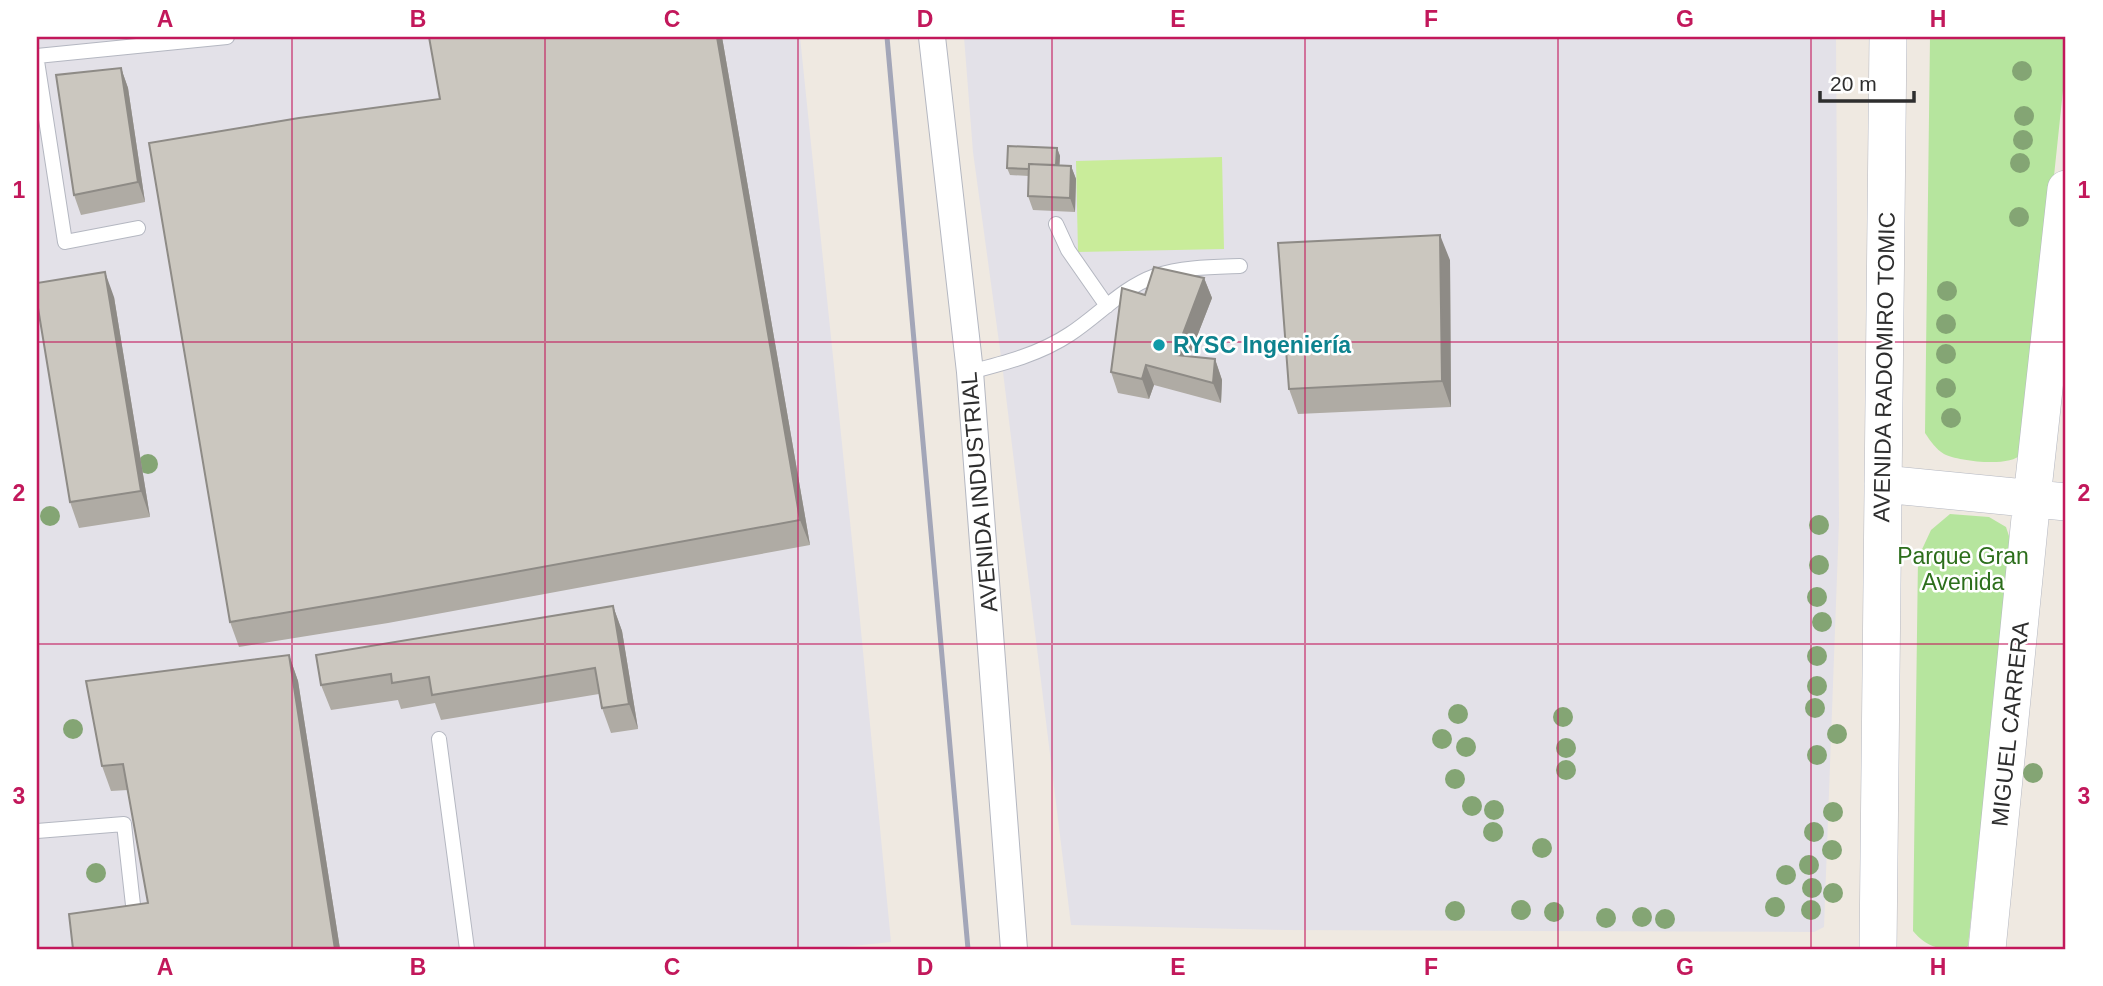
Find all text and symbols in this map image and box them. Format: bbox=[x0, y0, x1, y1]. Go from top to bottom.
text: A bbox=[157, 6, 173, 32]
text: B bbox=[410, 6, 426, 32]
text: C bbox=[664, 6, 680, 32]
text: D bbox=[917, 6, 933, 32]
text: E bbox=[1170, 6, 1186, 32]
text: F bbox=[1424, 6, 1438, 32]
text: G bbox=[1676, 6, 1694, 32]
text: H bbox=[1930, 6, 1946, 32]
scale bar bbox=[1820, 60, 1914, 104]
text: 20 m bbox=[1830, 72, 1877, 95]
text: 1 bbox=[13, 177, 26, 203]
text: 1 bbox=[2078, 177, 2091, 203]
street label: AVENIDA RADOMIRO TOMIC bbox=[1868, 212, 1900, 522]
place label: RYSC Ingeniería bbox=[1173, 332, 1351, 358]
marker: RYSC Ingeniería bbox=[1151, 337, 1167, 353]
street label: AVENIDA INDUSTRIAL bbox=[956, 371, 1002, 613]
text: 2 bbox=[13, 480, 25, 506]
text: 2 bbox=[2078, 480, 2090, 506]
park label: Parque Gran Avenida bbox=[1897, 543, 2029, 595]
street label: MIGUEL CARRERA bbox=[1986, 619, 2034, 828]
text: 3 bbox=[13, 783, 25, 809]
text: 3 bbox=[2078, 783, 2090, 809]
text: A bbox=[157, 954, 173, 980]
text: B bbox=[410, 954, 426, 980]
text: C bbox=[664, 954, 680, 980]
text: D bbox=[917, 954, 933, 980]
text: E bbox=[1170, 954, 1186, 980]
text: F bbox=[1424, 954, 1438, 980]
text: G bbox=[1676, 954, 1694, 980]
text: H bbox=[1930, 954, 1946, 980]

